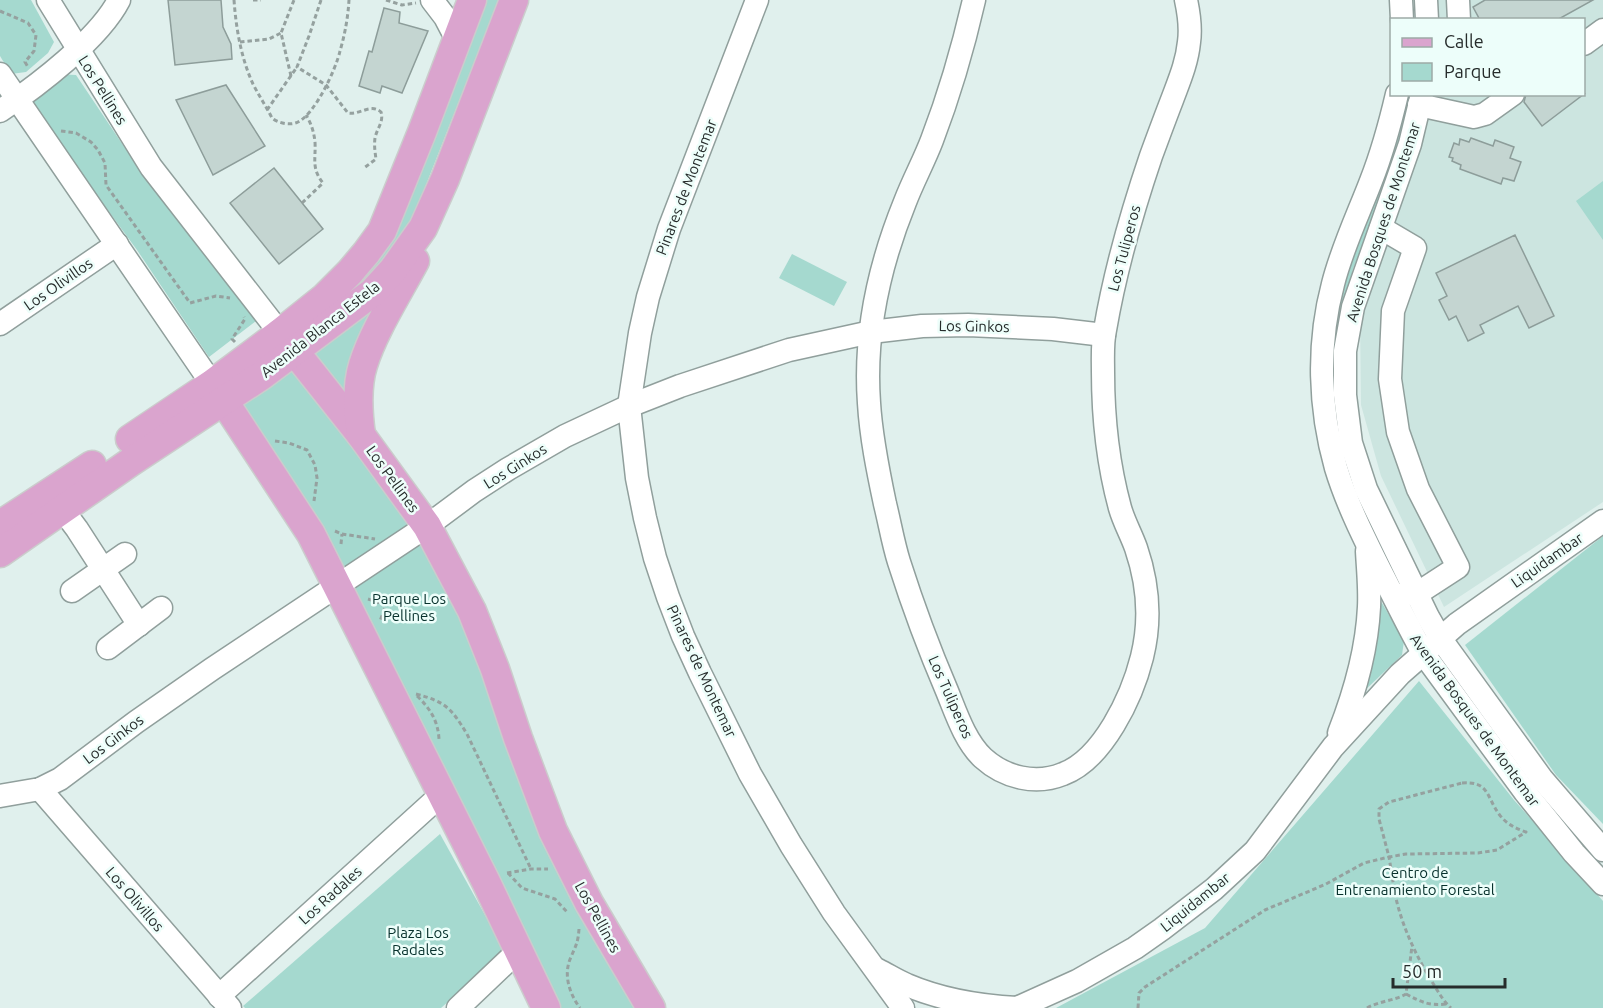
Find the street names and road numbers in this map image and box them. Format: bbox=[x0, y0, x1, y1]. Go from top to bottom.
street label: Los Pellines bbox=[75, 52, 131, 128]
street label: Pinares de Montemar bbox=[652, 116, 720, 257]
street label: Avenida Bosques de Montemar bbox=[1343, 120, 1423, 324]
street label: Los Tuliperos bbox=[1104, 203, 1144, 293]
street label: Los Olivillos bbox=[20, 254, 96, 314]
street label: Avenida Blanca Estela bbox=[257, 277, 383, 381]
street label: Los Ginkos bbox=[938, 317, 1010, 335]
street label: Los Ginkos bbox=[480, 440, 550, 492]
street label: Los Pellines bbox=[363, 442, 423, 516]
street label: Liquidambar bbox=[1508, 529, 1586, 591]
street label: Pinares de Montemar bbox=[664, 602, 740, 740]
street label: Avenida Bosques de Montemar bbox=[1407, 630, 1543, 810]
street label: Los Tuliperos bbox=[925, 653, 977, 741]
street label: Los Ginkos bbox=[80, 711, 146, 767]
street label: Los Radales bbox=[295, 862, 365, 928]
street label: Los Olivillos bbox=[102, 863, 168, 935]
street label: Liquidambar bbox=[1157, 869, 1233, 935]
street label: Los Pellines bbox=[572, 879, 624, 955]

